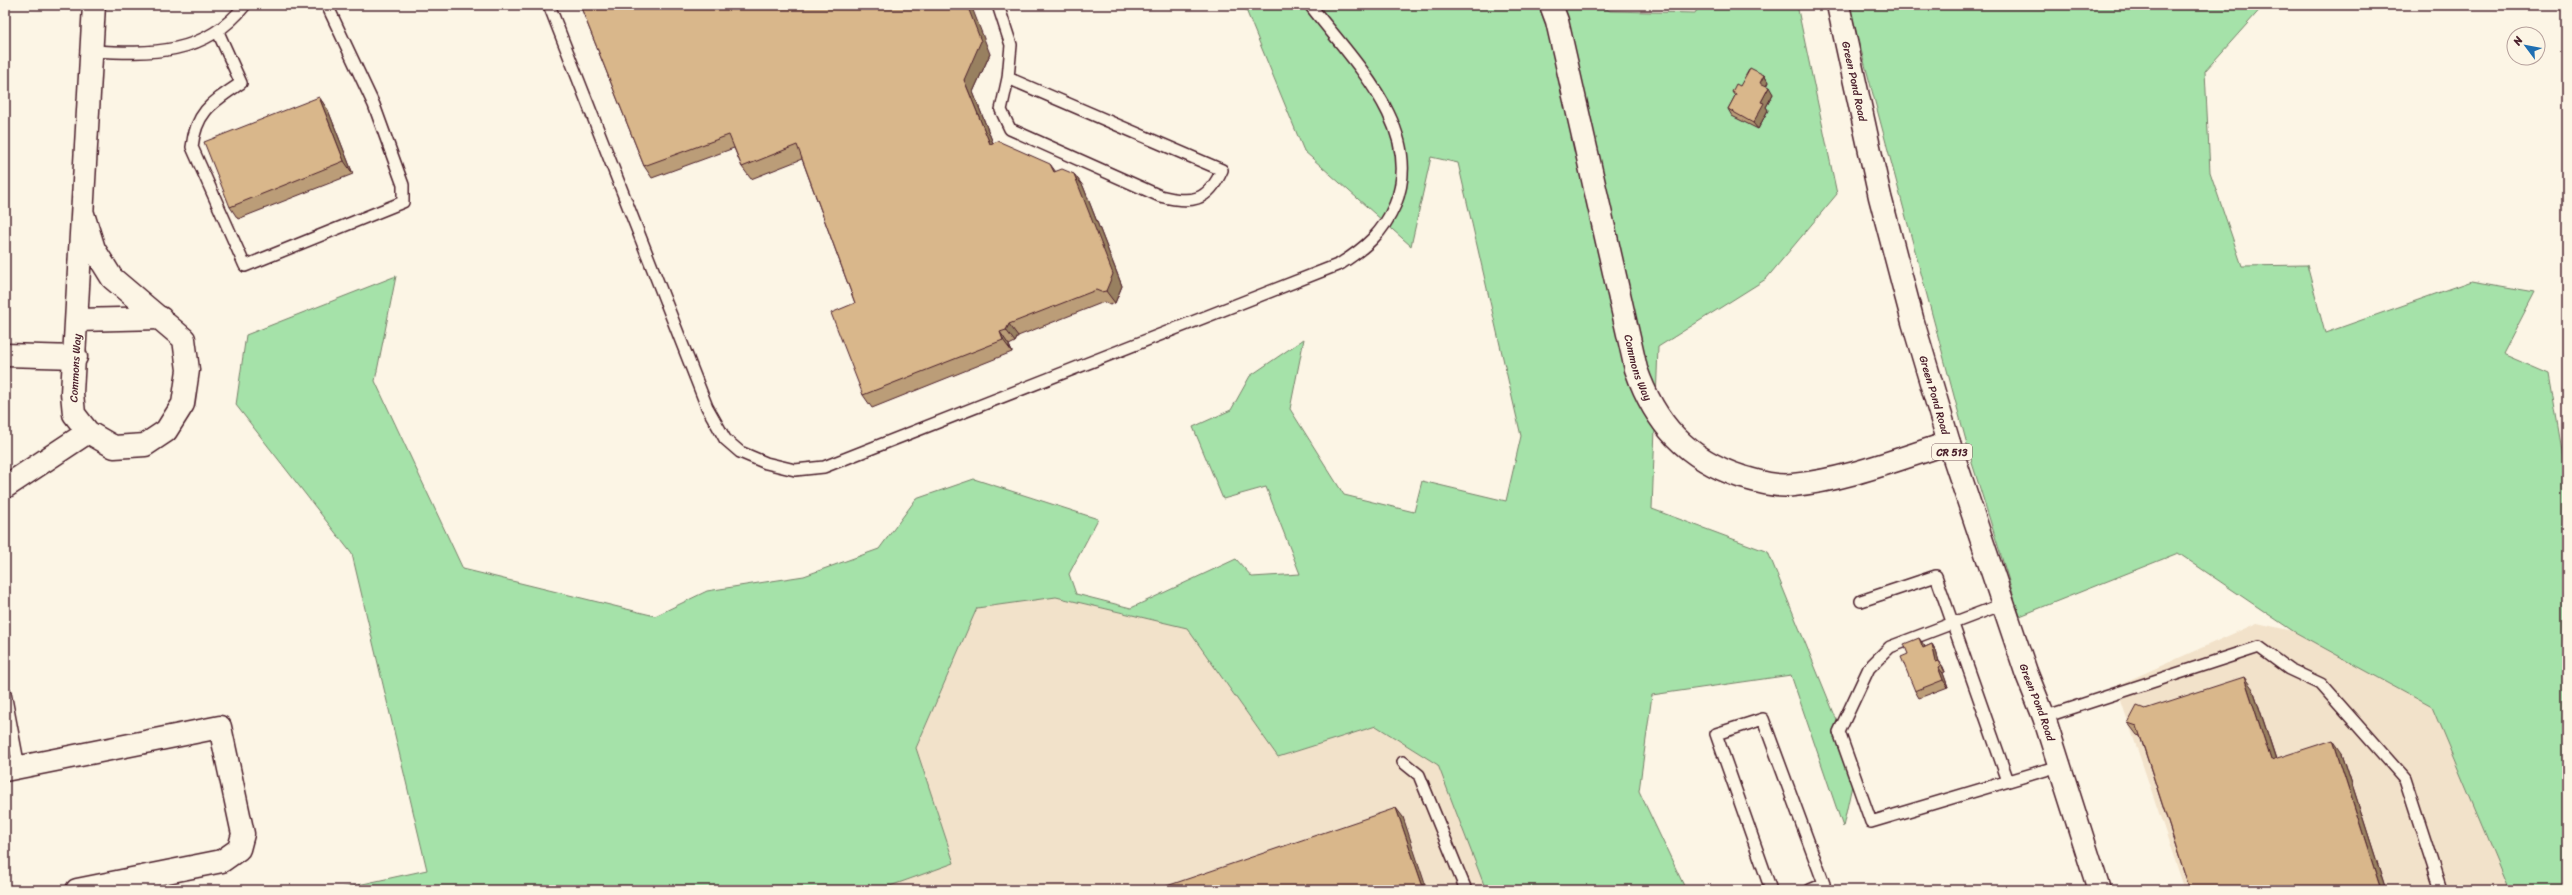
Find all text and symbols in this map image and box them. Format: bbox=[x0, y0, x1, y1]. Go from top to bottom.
north arrow bbox=[2506, 26, 2546, 66]
text: N bbox=[2507, 32, 2528, 50]
street label: Green Pond Road bbox=[1836, 39, 1872, 124]
street label: Commons Way bbox=[64, 333, 87, 403]
street label: Commons Way bbox=[1618, 333, 1657, 405]
street label: Green Pond Road bbox=[1914, 353, 1955, 438]
road number: CR 513 bbox=[1932, 444, 1972, 460]
street label: Green Pond Road bbox=[2014, 661, 2060, 745]

